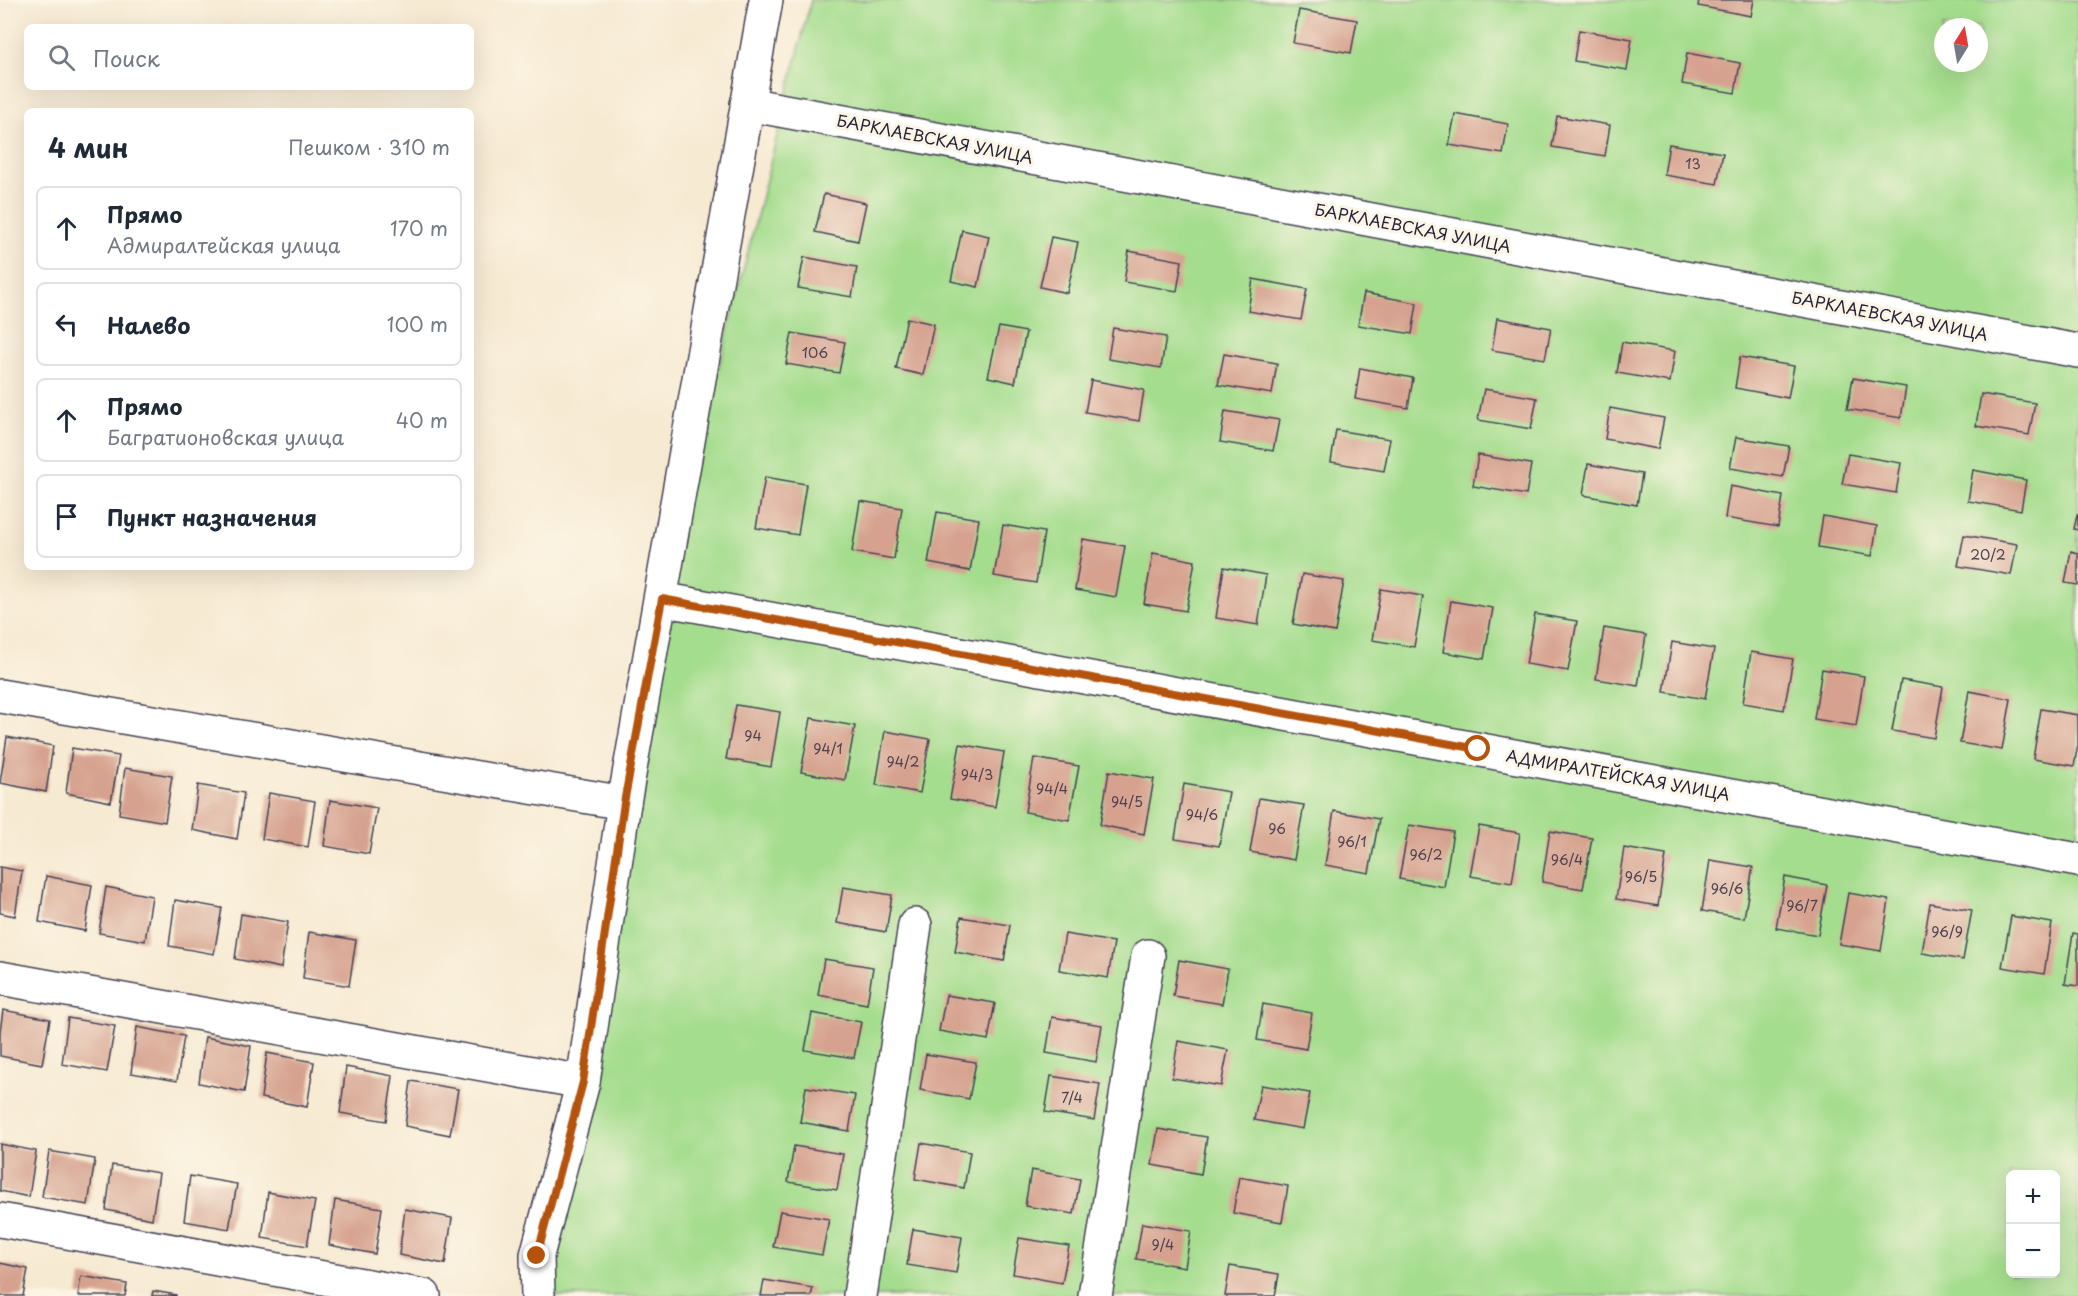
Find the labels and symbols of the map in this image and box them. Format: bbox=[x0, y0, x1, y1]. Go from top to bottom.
north arrow bbox=[1934, 18, 1988, 72]
street label: БАРКЛАЕВСКАЯ УЛИЦА bbox=[835, 107, 1035, 169]
house number: 13 bbox=[1685, 153, 1701, 174]
street label: БАРКЛАЕВСКАЯ УЛИЦА bbox=[1313, 196, 1513, 258]
street label: БАРКЛАЕВСКАЯ УЛИЦА bbox=[1790, 284, 1990, 346]
house number: 106 bbox=[802, 342, 828, 363]
house number: 20/2 bbox=[1970, 544, 2006, 565]
house number: 94 bbox=[744, 725, 762, 746]
route start bbox=[1464, 735, 1490, 761]
house number: 94/1 bbox=[813, 738, 843, 759]
street label: АДМИРАЛТЕЙСКАЯ УЛИЦА bbox=[1504, 742, 1732, 806]
house number: 94/2 bbox=[887, 751, 920, 772]
house number: 94/3 bbox=[961, 764, 993, 785]
house number: 94/4 bbox=[1036, 778, 1068, 799]
house number: 94/5 bbox=[1111, 791, 1143, 812]
house number: 94/6 bbox=[1186, 804, 1218, 825]
house number: 96 bbox=[1268, 818, 1286, 839]
house number: 96/1 bbox=[1337, 831, 1367, 852]
house number: 96/2 bbox=[1409, 844, 1443, 865]
house number: 96/4 bbox=[1551, 849, 1583, 870]
house number: 96/5 bbox=[1625, 866, 1657, 887]
house number: 96/6 bbox=[1711, 878, 1743, 899]
house number: 96/7 bbox=[1786, 895, 1818, 916]
house number: 96/9 bbox=[1931, 921, 1963, 942]
house number: 7/4 bbox=[1061, 1087, 1083, 1108]
house number: 9/4 bbox=[1152, 1234, 1174, 1255]
route end bbox=[523, 1242, 549, 1268]

